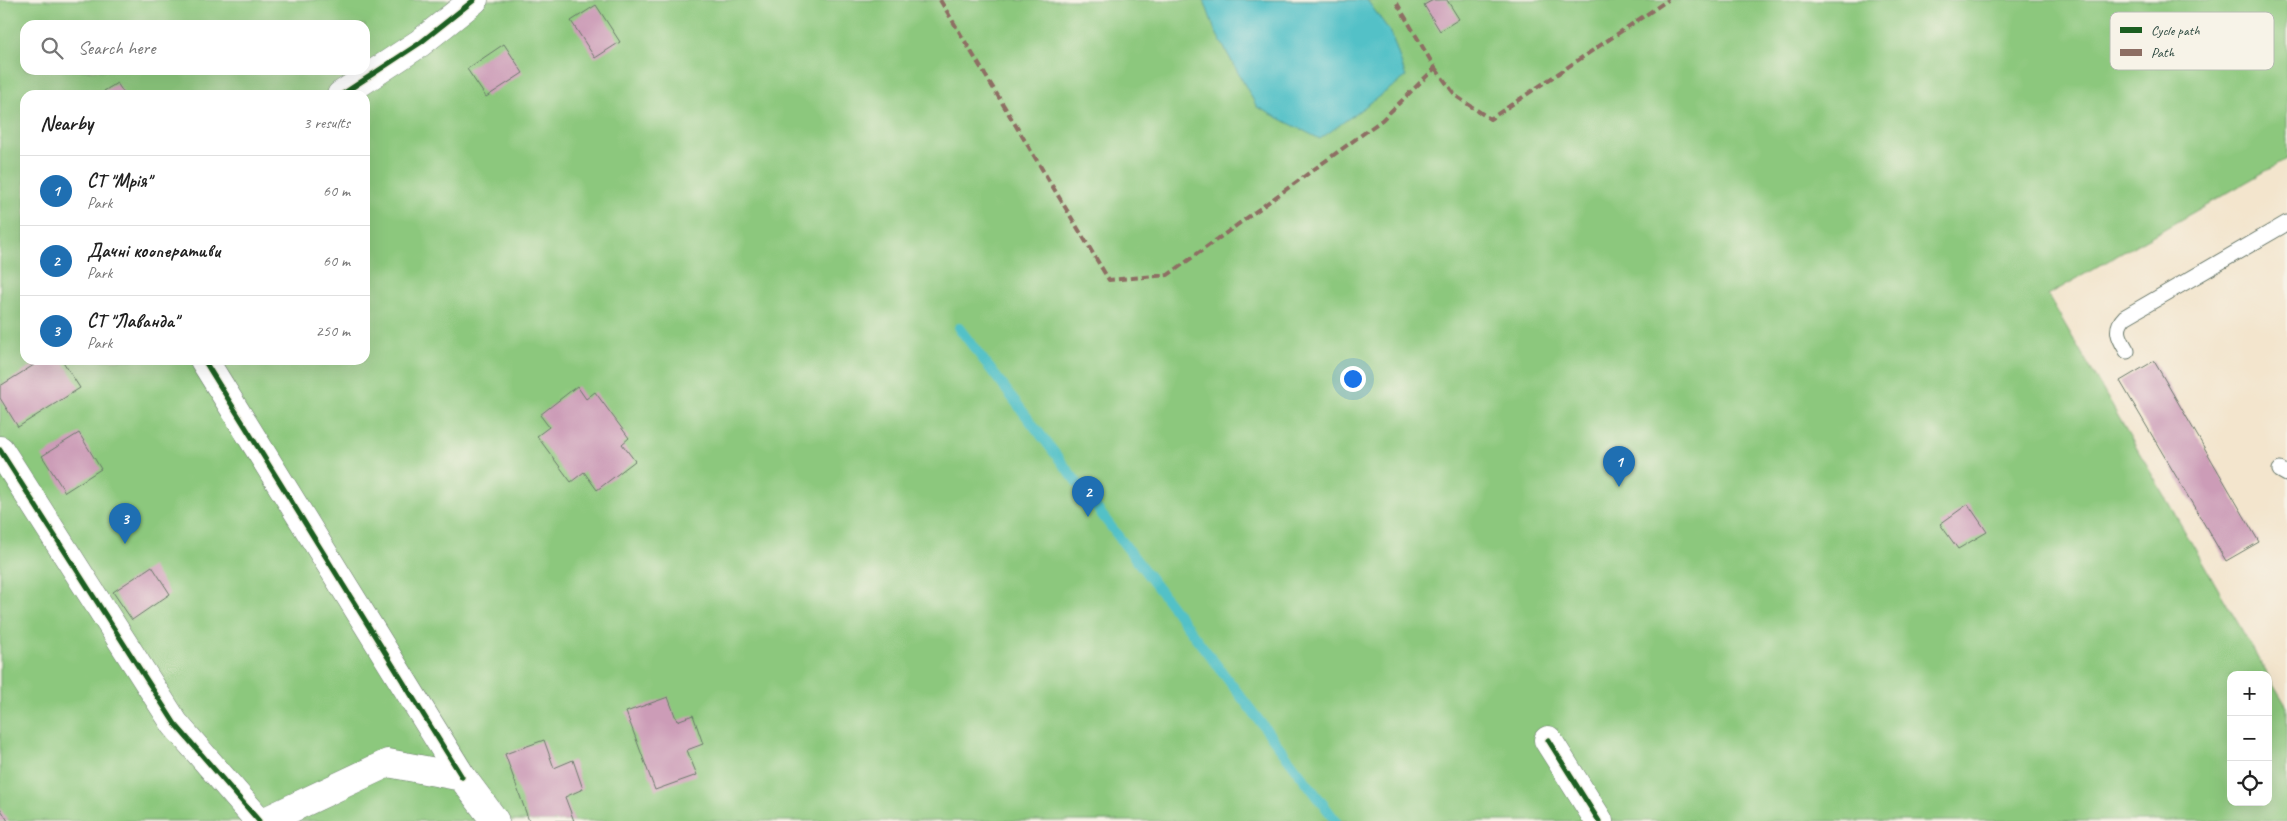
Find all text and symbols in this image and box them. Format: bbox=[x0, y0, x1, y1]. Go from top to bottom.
legend bbox=[2110, 12, 2274, 70]
search box bbox=[20, 20, 370, 75]
text: Cycle path bbox=[2151, 22, 2200, 39]
icon: search bbox=[38, 34, 66, 62]
text: Search here bbox=[78, 36, 155, 60]
text: Path bbox=[2151, 44, 2175, 61]
text: Nearby bbox=[40, 110, 93, 136]
text: 3 results bbox=[303, 113, 350, 133]
text: СТ "Мрія" bbox=[87, 169, 151, 193]
text: 1 bbox=[52, 181, 60, 201]
text: 60 m bbox=[323, 181, 350, 201]
text: Park bbox=[87, 193, 112, 213]
text: Дачні кооперативи bbox=[87, 239, 220, 263]
text: 2 bbox=[52, 251, 60, 271]
text: 60 m bbox=[323, 251, 350, 271]
text: Park bbox=[87, 263, 112, 283]
text: СТ "Лаванда" bbox=[87, 309, 178, 333]
text: 3 bbox=[52, 321, 60, 341]
text: 250 m bbox=[316, 321, 350, 341]
text: Park bbox=[87, 333, 112, 353]
your location bbox=[1340, 366, 1366, 392]
pin: 1 bbox=[1603, 446, 1635, 487]
pin: 2 bbox=[1072, 476, 1104, 517]
pin: 3 bbox=[109, 503, 141, 544]
map controls bbox=[2227, 671, 2272, 806]
button: + bbox=[2227, 671, 2272, 716]
button: − bbox=[2227, 716, 2272, 761]
button: locate bbox=[2227, 761, 2272, 806]

